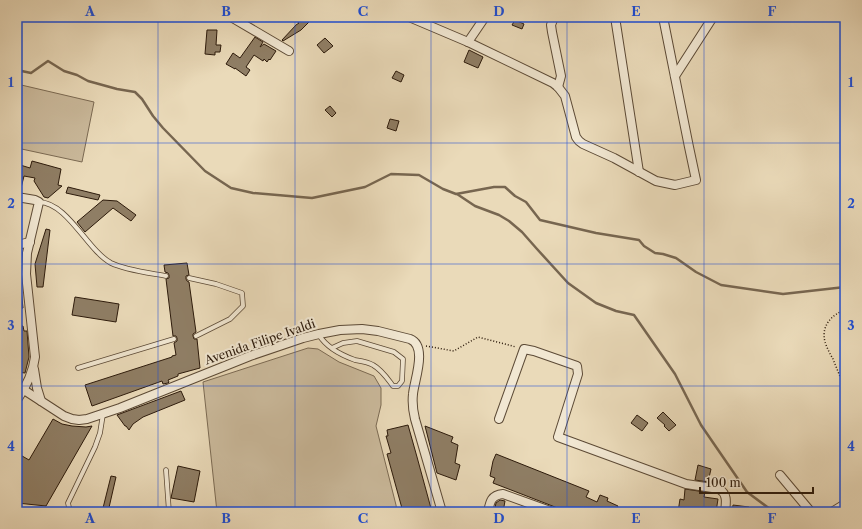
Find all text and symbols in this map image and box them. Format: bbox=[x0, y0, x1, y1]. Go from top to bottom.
text: A bbox=[84, 3, 96, 19]
text: B bbox=[221, 3, 231, 19]
text: C bbox=[358, 3, 368, 19]
text: D bbox=[493, 3, 505, 19]
text: E bbox=[631, 3, 641, 19]
text: F bbox=[768, 3, 777, 19]
text: 1 bbox=[8, 74, 14, 90]
text: 1 bbox=[848, 74, 854, 90]
text: 2 bbox=[7, 195, 15, 211]
text: 2 bbox=[847, 195, 855, 211]
street label: Avenida Filipe Ivaldi bbox=[202, 315, 317, 368]
text: 3 bbox=[7, 317, 15, 333]
text: 3 bbox=[847, 317, 855, 333]
text: 4 bbox=[7, 438, 15, 454]
text: 4 bbox=[847, 438, 855, 454]
scale bar bbox=[700, 469, 813, 495]
text: 100 m bbox=[706, 475, 741, 490]
text: A bbox=[84, 510, 96, 526]
text: B bbox=[221, 510, 231, 526]
text: C bbox=[358, 510, 368, 526]
text: D bbox=[493, 510, 505, 526]
text: E bbox=[631, 510, 641, 526]
text: F bbox=[768, 510, 777, 526]

